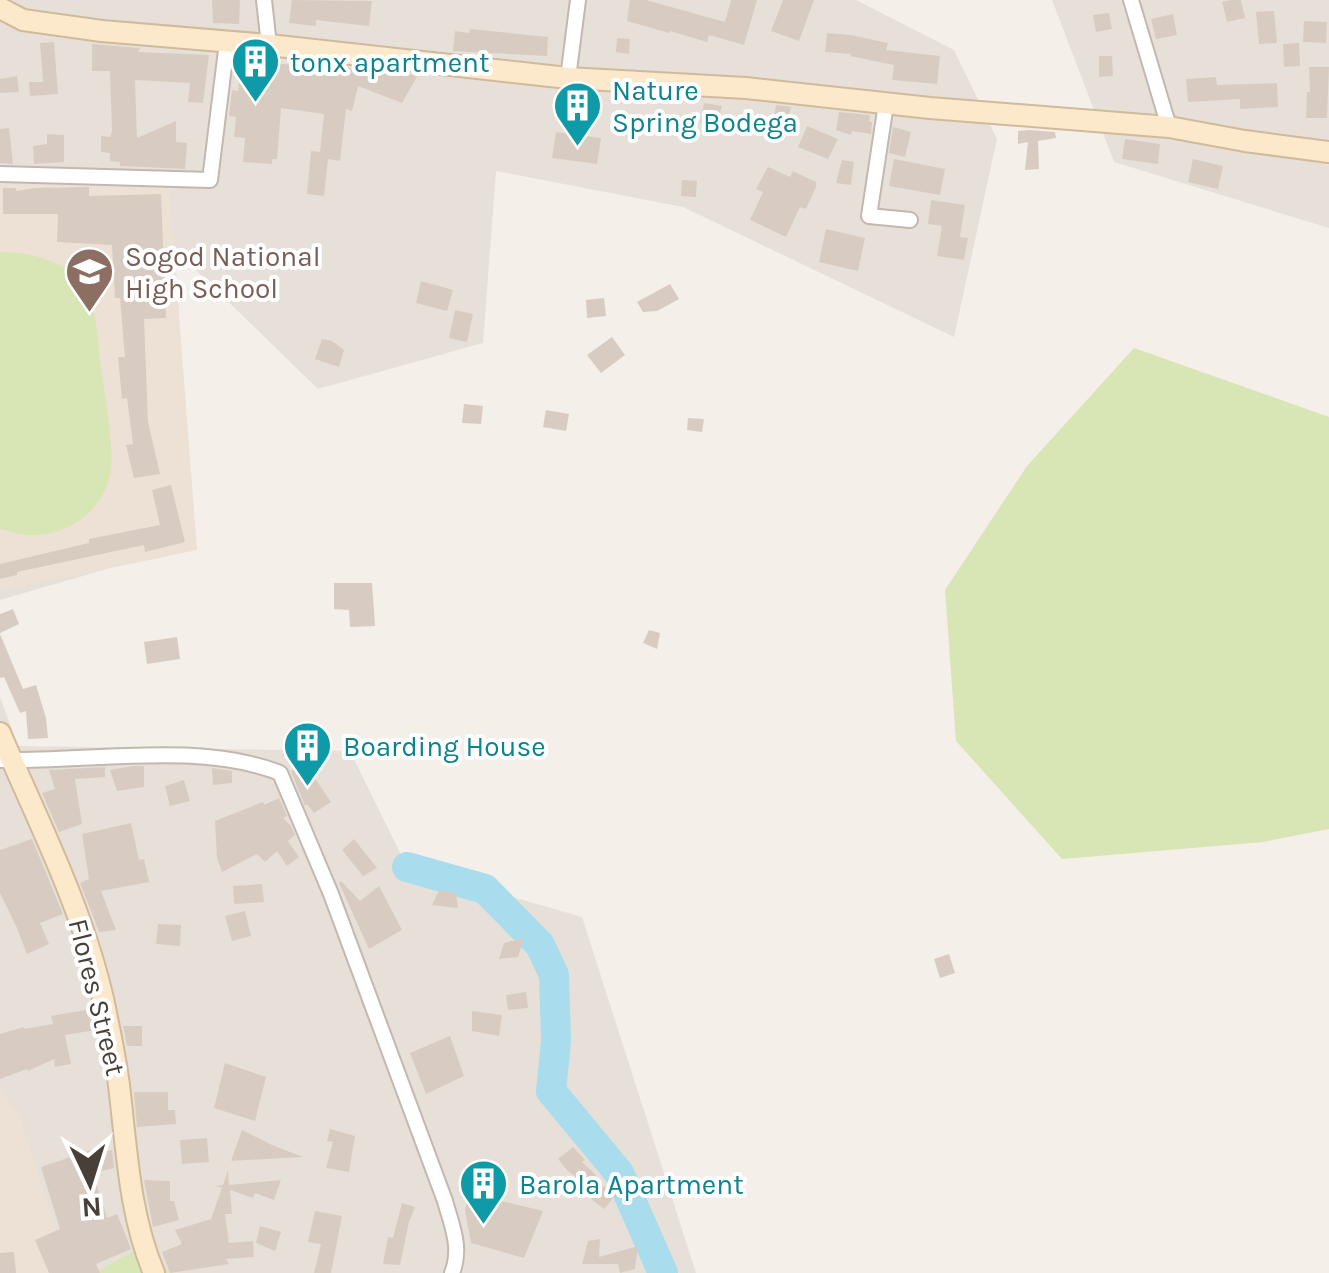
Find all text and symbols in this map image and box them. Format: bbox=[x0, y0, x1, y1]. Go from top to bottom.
building icon: tonx apartment bbox=[229, 36, 281, 104]
place label: tonx apartment bbox=[290, 46, 490, 79]
place label: Nature Spring Bodega bbox=[612, 74, 798, 139]
building icon: Nature Spring Bodega bbox=[551, 80, 603, 148]
place label: Sogod National High School bbox=[125, 240, 320, 305]
school or university icon: Sogod National High School bbox=[64, 246, 116, 314]
building icon: Boarding House bbox=[282, 720, 334, 788]
place label: Boarding House bbox=[343, 730, 546, 763]
street label: Flores Street bbox=[62, 915, 132, 1079]
north arrow bbox=[40, 1133, 140, 1233]
building icon: Barola Apartment bbox=[458, 1158, 510, 1226]
place label: Barola Apartment bbox=[519, 1168, 744, 1201]
text: N bbox=[81, 1190, 103, 1225]

